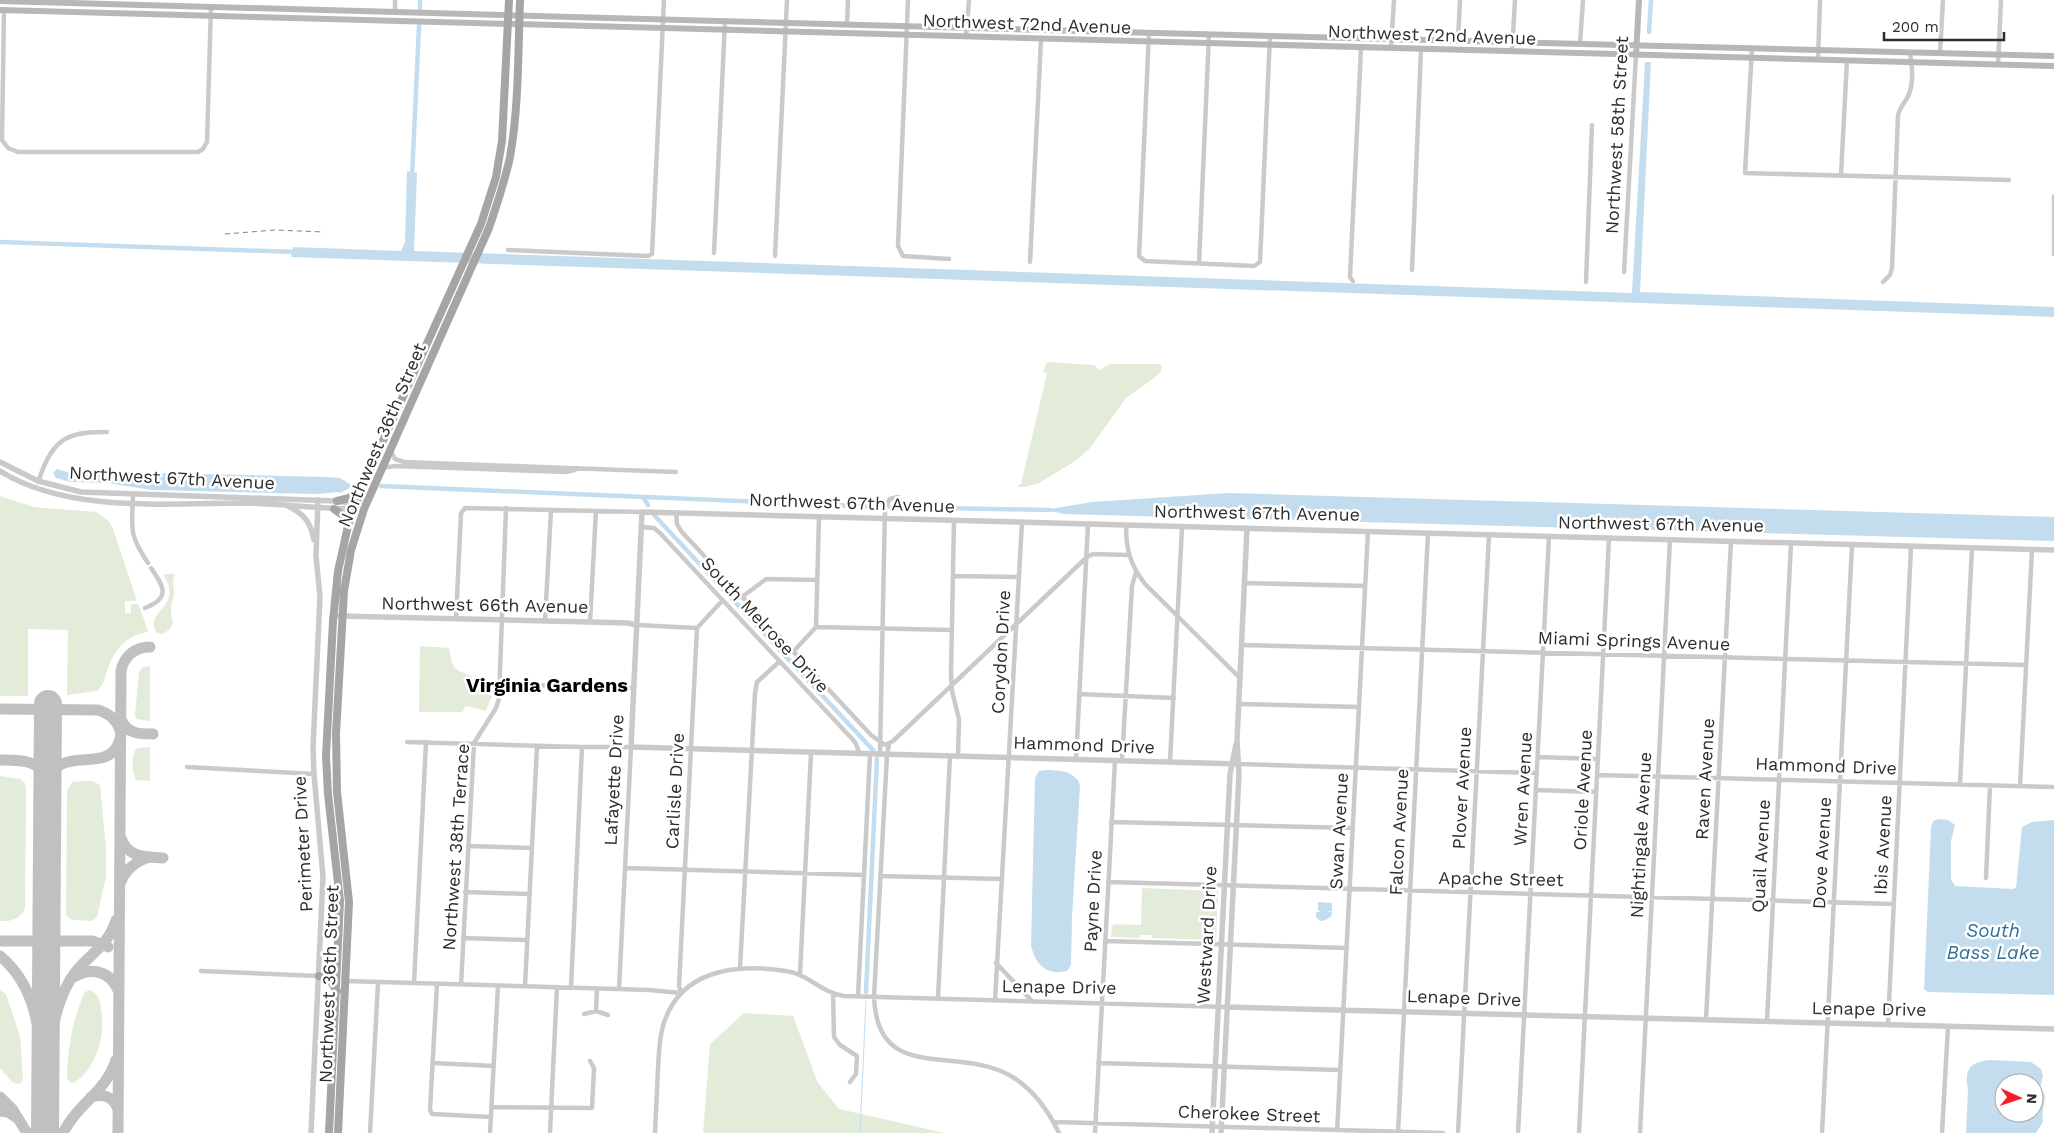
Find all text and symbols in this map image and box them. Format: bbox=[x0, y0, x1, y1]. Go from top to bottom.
street label: Northwest 72nd Avenue bbox=[922, 9, 1132, 38]
scale bar bbox=[1884, 10, 2004, 42]
text: 200 m bbox=[1892, 18, 1939, 36]
street label: Northwest 72nd Avenue bbox=[1327, 20, 1537, 49]
street label: Northwest 58th Street bbox=[1601, 35, 1632, 234]
street label: Northwest 36th Street bbox=[333, 339, 430, 530]
street label: Northwest 67th Avenue bbox=[69, 462, 276, 493]
street label: Northwest 67th Avenue bbox=[749, 488, 955, 517]
street label: Northwest 67th Avenue bbox=[1154, 500, 1360, 525]
street label: Northwest 67th Avenue bbox=[1558, 511, 1764, 536]
street label: South Melrose Drive bbox=[697, 552, 834, 697]
street label: Corydon Drive bbox=[987, 590, 1014, 714]
street label: Northwest 66th Avenue bbox=[381, 592, 589, 617]
street label: Miami Springs Avenue bbox=[1537, 627, 1731, 654]
district label: Virginia Gardens bbox=[466, 673, 628, 697]
street label: Lafayette Drive bbox=[600, 714, 627, 846]
street label: Raven Avenue bbox=[1691, 718, 1718, 840]
street label: Plover Avenue bbox=[1448, 726, 1475, 850]
street label: Oriole Avenue bbox=[1569, 729, 1596, 851]
street label: Wren Avenue bbox=[1509, 731, 1536, 847]
street label: Carlisle Drive bbox=[661, 732, 688, 850]
street label: Hammond Drive bbox=[1013, 732, 1155, 757]
street label: Northwest 38th Terrace bbox=[438, 743, 473, 951]
street label: Nightingale Avenue bbox=[1626, 751, 1655, 919]
street label: Hammond Drive bbox=[1755, 753, 1897, 778]
street label: Falcon Avenue bbox=[1385, 768, 1412, 896]
street label: Swan Avenue bbox=[1325, 772, 1352, 890]
street label: Perimeter Drive bbox=[288, 775, 317, 913]
street label: Ibis Avenue bbox=[1869, 795, 1896, 895]
street label: Dove Avenue bbox=[1808, 796, 1835, 910]
street label: Quail Avenue bbox=[1747, 799, 1774, 913]
street label: Payne Drive bbox=[1079, 849, 1106, 953]
street label: Westward Drive bbox=[1192, 865, 1221, 1005]
street label: Apache Street bbox=[1438, 867, 1564, 890]
street label: Northwest 36th Street bbox=[315, 884, 342, 1083]
water label: South Bass Lake bbox=[1946, 919, 2040, 964]
street label: Lenape Drive bbox=[1001, 975, 1117, 998]
street label: Lenape Drive bbox=[1406, 985, 1522, 1010]
street label: Lenape Drive bbox=[1811, 997, 1927, 1020]
north arrow bbox=[1994, 1073, 2044, 1123]
text: N bbox=[2024, 1093, 2040, 1104]
street label: Cherokee Street bbox=[1177, 1101, 1321, 1127]

